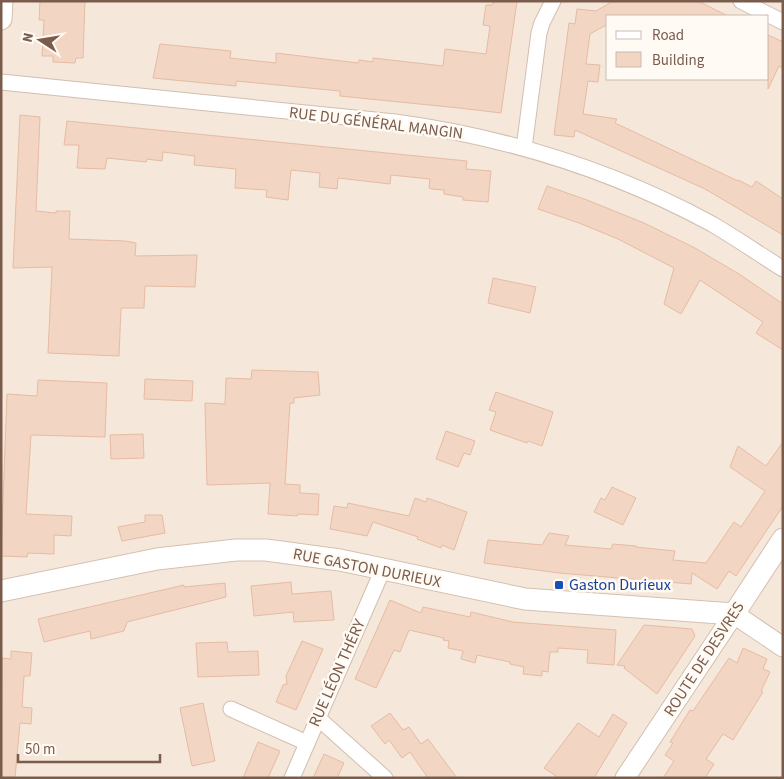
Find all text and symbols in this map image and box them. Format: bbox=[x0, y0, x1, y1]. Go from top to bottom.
north arrow bbox=[15, 15, 65, 65]
legend bbox=[606, 15, 769, 80]
text: Road bbox=[652, 25, 684, 46]
text: N bbox=[18, 31, 39, 44]
text: Building bbox=[652, 50, 705, 71]
street label: RUE DU GÉNÉRAL MANGIN bbox=[288, 101, 464, 145]
street label: RUE GASTON DURIEUX bbox=[291, 543, 443, 593]
place label: Gaston Durieux bbox=[569, 574, 671, 596]
marker: Gaston Durieux bbox=[553, 579, 565, 591]
street label: ROUTE DE DESVRES bbox=[659, 597, 749, 721]
street label: RUE LÉON THÉRY bbox=[303, 615, 371, 730]
scale bar bbox=[18, 732, 160, 764]
text: 50 m bbox=[25, 739, 55, 760]

